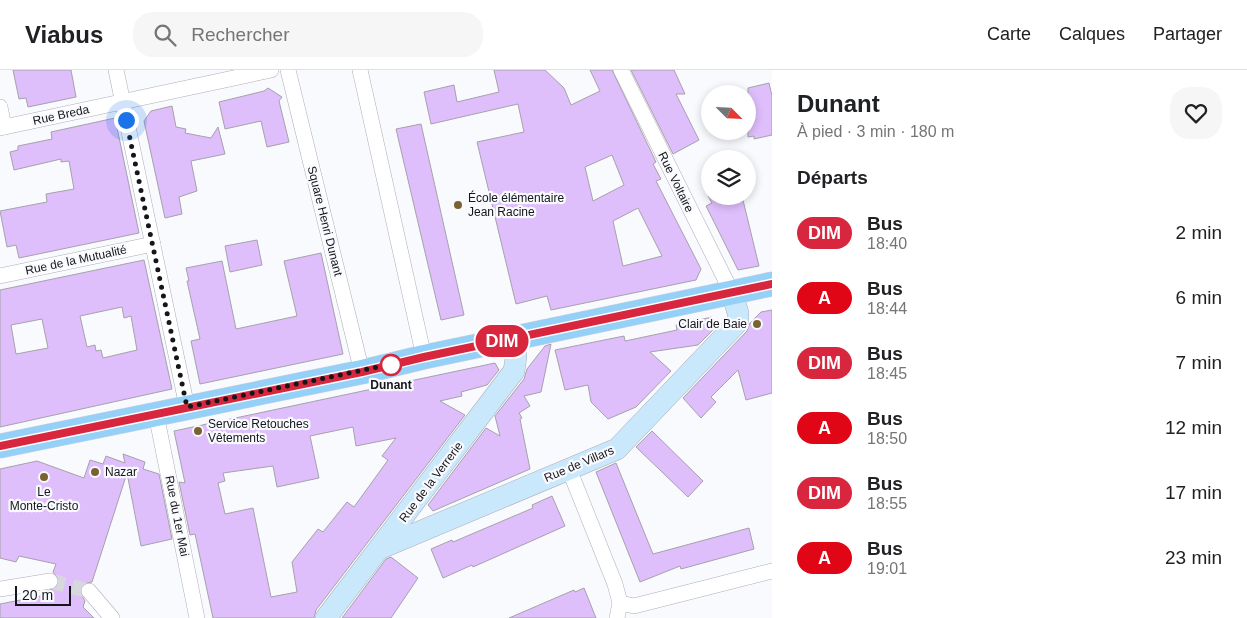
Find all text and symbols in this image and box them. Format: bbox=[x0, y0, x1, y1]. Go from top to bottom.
search box bbox=[133, 12, 483, 57]
text: Viabus bbox=[25, 21, 103, 48]
icon: search bbox=[151, 21, 179, 49]
text: Rechercher bbox=[191, 24, 289, 45]
text: Carte bbox=[987, 24, 1031, 44]
text: Calques bbox=[1059, 24, 1125, 44]
text: Partager bbox=[1153, 24, 1222, 44]
north arrow bbox=[701, 85, 756, 140]
map controls bbox=[701, 85, 756, 205]
button: heart bbox=[1170, 87, 1222, 139]
text: Dunant bbox=[797, 90, 880, 117]
street label: Rue Breda bbox=[31, 102, 91, 128]
your location bbox=[114, 108, 139, 133]
text: À pied · 3 min · 180 m bbox=[797, 123, 954, 140]
street label: Rue Voltaire bbox=[655, 150, 697, 215]
button: layers bbox=[701, 150, 756, 205]
street label: Square Henri Dunant bbox=[305, 165, 346, 278]
text: Départs bbox=[797, 167, 868, 188]
place label: École élémentaire Jean Racine bbox=[468, 190, 564, 219]
marker: École élémentaire Jean Racine bbox=[452, 199, 464, 211]
text: Bus bbox=[867, 213, 903, 234]
text: 2 min bbox=[1176, 222, 1222, 243]
text: DIM bbox=[808, 223, 841, 243]
text: 18:40 bbox=[867, 235, 907, 252]
street label: Rue de la Mutualité bbox=[24, 242, 128, 278]
text: Bus bbox=[867, 278, 903, 299]
text: 6 min bbox=[1176, 287, 1222, 308]
text: A bbox=[818, 288, 831, 308]
text: 18:44 bbox=[867, 300, 907, 317]
place label: Clair de Baie bbox=[678, 317, 747, 331]
marker: Clair de Baie bbox=[751, 318, 763, 330]
line badge: DIM bbox=[473, 325, 531, 357]
text: DIM bbox=[486, 331, 519, 351]
text: Bus bbox=[867, 343, 903, 364]
text: 7 min bbox=[1176, 352, 1222, 373]
text: DIM bbox=[808, 353, 841, 373]
marker: Dunant bbox=[380, 354, 402, 376]
text: 18:45 bbox=[867, 365, 907, 382]
place label: Dunant bbox=[370, 378, 412, 392]
text: Bus bbox=[867, 408, 903, 429]
place label: Service Retouches Vêtements bbox=[208, 417, 309, 445]
text: 12 min bbox=[1165, 417, 1222, 438]
text: A bbox=[818, 418, 831, 438]
marker: Service Retouches Vêtements bbox=[192, 425, 204, 437]
text: 18:50 bbox=[867, 430, 907, 447]
street label: Rue de la Verrerie bbox=[396, 439, 466, 525]
street label: Rue de Villars bbox=[542, 443, 616, 485]
place label: Nazar bbox=[105, 465, 137, 479]
marker: Nazar bbox=[89, 466, 101, 478]
marker: Le Monte-Cristo bbox=[38, 471, 50, 483]
text: Bus bbox=[867, 473, 903, 494]
street label: Rue du 1er Mai bbox=[162, 474, 192, 558]
text: 17 min bbox=[1165, 482, 1222, 503]
text: DIM bbox=[808, 483, 841, 503]
place label: Le Monte-Cristo bbox=[10, 485, 79, 513]
text: 18:55 bbox=[867, 495, 907, 512]
text: Bus bbox=[867, 538, 903, 559]
text: 23 min bbox=[1165, 547, 1222, 568]
text: A bbox=[818, 548, 831, 568]
text: 19:01 bbox=[867, 560, 907, 577]
scale bar bbox=[15, 583, 71, 606]
text: 20 m bbox=[22, 587, 53, 603]

